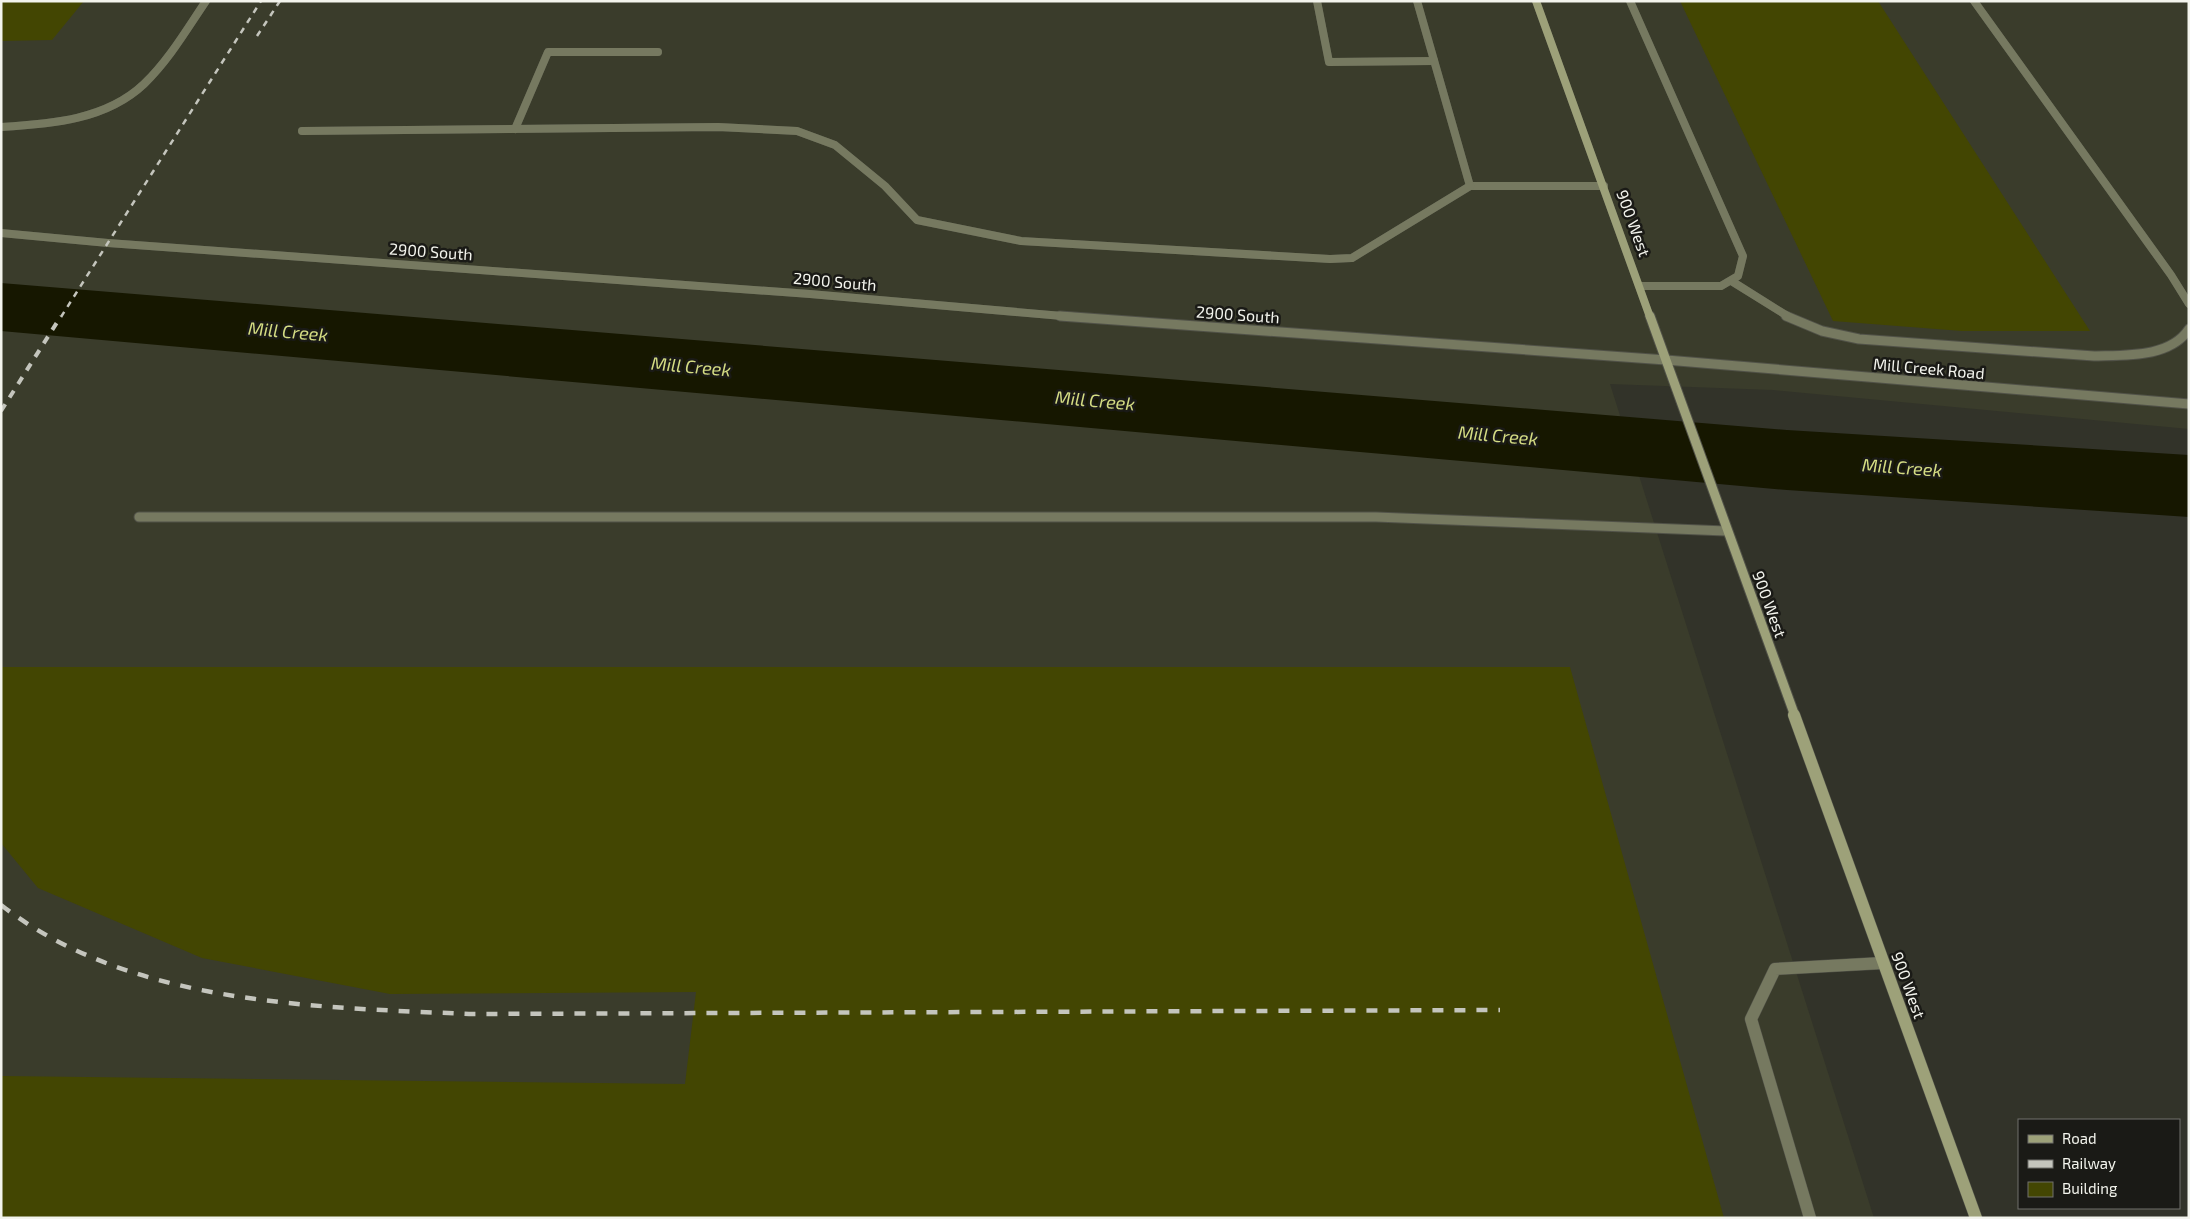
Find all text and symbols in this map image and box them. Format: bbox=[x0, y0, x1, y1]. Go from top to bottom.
street label: 900 West bbox=[1613, 187, 1655, 259]
street label: 2900 South bbox=[389, 239, 473, 263]
street label: 2900 South bbox=[793, 268, 877, 294]
street label: 2900 South bbox=[1196, 302, 1280, 326]
water label: Mill Creek bbox=[247, 317, 329, 345]
water label: Mill Creek bbox=[650, 352, 732, 380]
street label: Mill Creek Road bbox=[1873, 354, 1985, 382]
water label: Mill Creek bbox=[1054, 386, 1136, 414]
water label: Mill Creek bbox=[1457, 421, 1539, 449]
water label: Mill Creek bbox=[1861, 453, 1943, 481]
street label: 900 West bbox=[1749, 568, 1791, 640]
street label: 900 West bbox=[1888, 949, 1930, 1021]
legend bbox=[2018, 1119, 2180, 1209]
text: Road bbox=[2062, 1129, 2097, 1147]
text: Railway bbox=[2062, 1154, 2116, 1172]
text: Building bbox=[2062, 1179, 2118, 1197]

